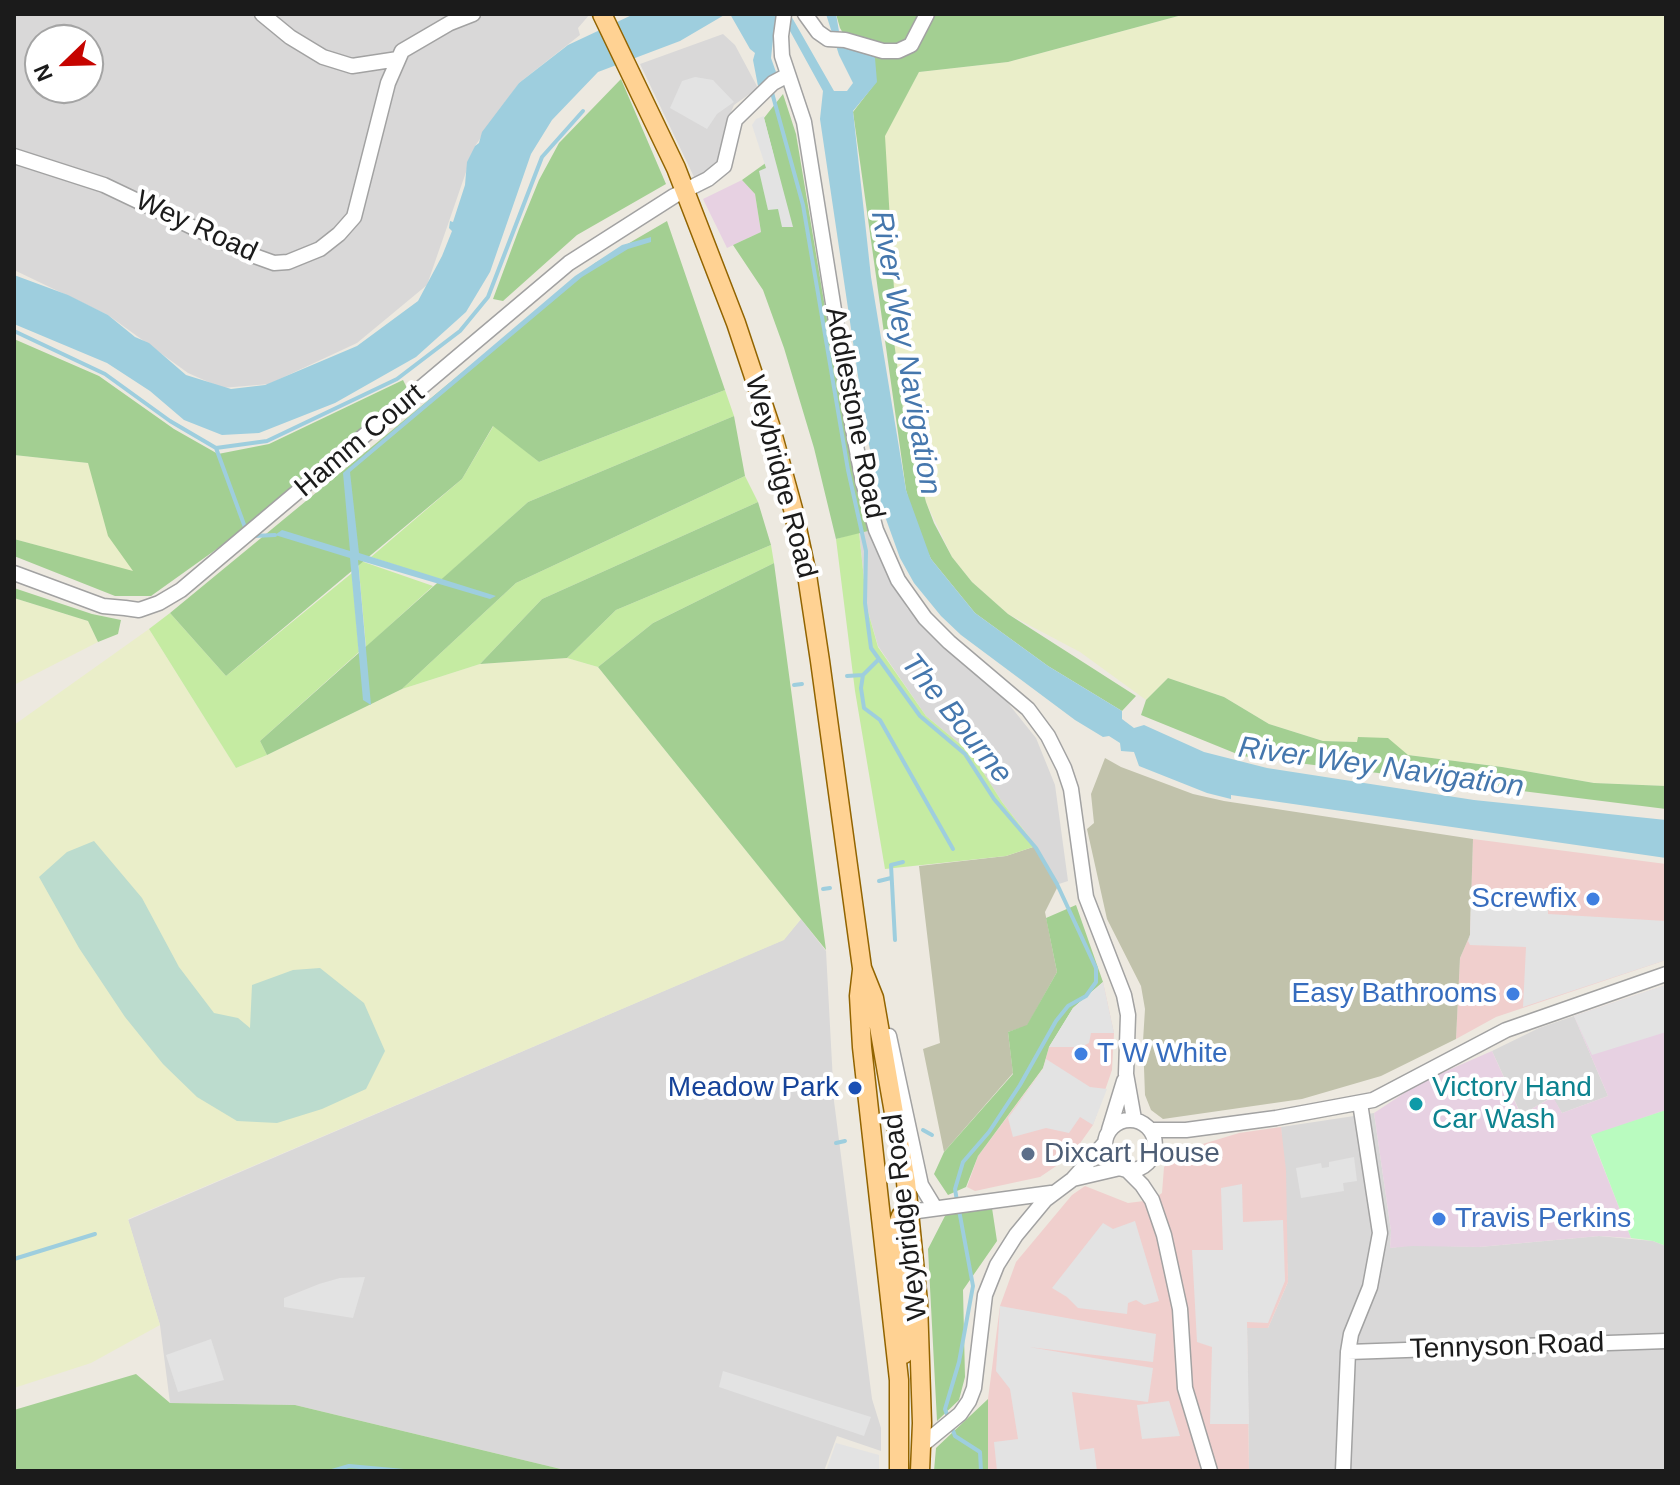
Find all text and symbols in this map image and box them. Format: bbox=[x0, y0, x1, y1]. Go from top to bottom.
north arrow bbox=[24, 24, 104, 104]
text: N bbox=[29, 61, 58, 85]
street label: Wey Road bbox=[130, 184, 262, 270]
water label: River Wey Navigation bbox=[862, 208, 948, 498]
street label: Addlestone Road bbox=[817, 304, 891, 522]
street label: Weybridge Road bbox=[737, 372, 823, 582]
street label: Hamm Court bbox=[288, 377, 432, 505]
water label: The Bourne bbox=[893, 647, 1019, 791]
water label: River Wey Navigation bbox=[1236, 730, 1526, 806]
place label: Screwfix bbox=[1471, 882, 1577, 916]
marker: Screwfix bbox=[1584, 890, 1602, 908]
place label: Easy Bathrooms bbox=[1292, 977, 1497, 1011]
marker: Easy Bathrooms bbox=[1504, 985, 1522, 1003]
place label: T W White bbox=[1097, 1037, 1228, 1071]
marker: T W White bbox=[1072, 1045, 1090, 1063]
place label: Meadow Park bbox=[668, 1071, 839, 1105]
place label: Victory Hand Car Wash bbox=[1432, 1071, 1592, 1137]
marker: Meadow Park bbox=[846, 1079, 864, 1097]
marker: Victory Hand Car Wash bbox=[1407, 1095, 1425, 1113]
street label: Weybridge Road bbox=[877, 1112, 935, 1322]
place label: Dixcart House bbox=[1044, 1137, 1220, 1171]
marker: Dixcart House bbox=[1019, 1145, 1037, 1163]
place label: Travis Perkins bbox=[1455, 1202, 1631, 1236]
marker: Travis Perkins bbox=[1430, 1210, 1448, 1228]
street label: Tennyson Road bbox=[1409, 1327, 1605, 1367]

